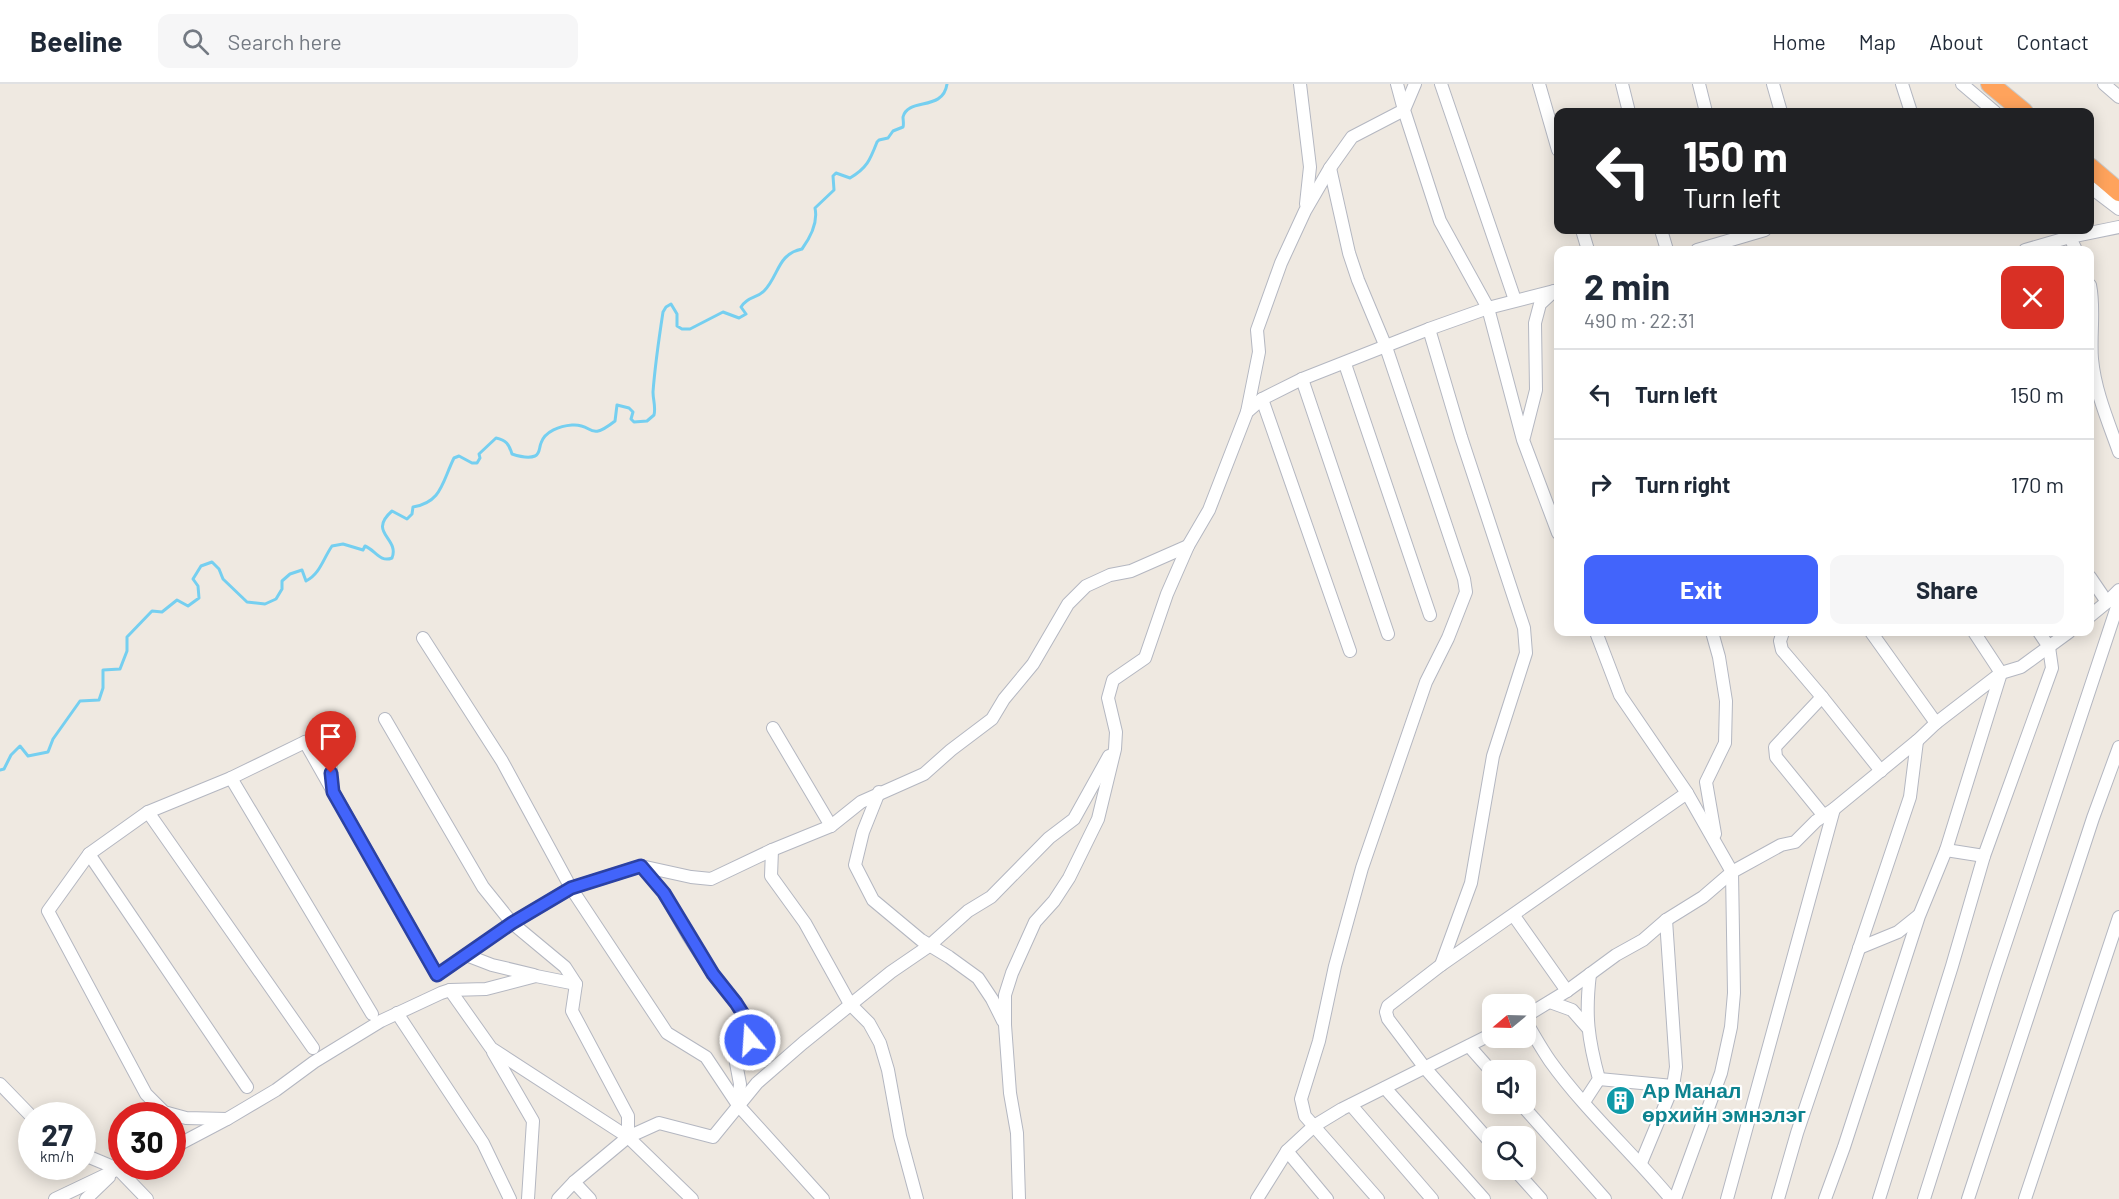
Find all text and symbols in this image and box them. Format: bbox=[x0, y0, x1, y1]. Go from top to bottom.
search box bbox=[158, 14, 578, 68]
text: Beeline bbox=[30, 24, 122, 58]
icon: search bbox=[179, 25, 212, 58]
text: Search here bbox=[227, 28, 342, 54]
text: Home bbox=[1772, 29, 1826, 54]
text: Map bbox=[1859, 29, 1896, 54]
text: About bbox=[1929, 29, 1984, 54]
text: Contact bbox=[2017, 29, 2089, 54]
text: 150 m bbox=[1683, 130, 1788, 180]
icon: left bbox=[1584, 132, 1662, 210]
text: Turn left bbox=[1683, 181, 1781, 213]
text: 2 min bbox=[1584, 264, 1670, 307]
button: close bbox=[2001, 266, 2064, 329]
text: 490 m · 22:31 bbox=[1584, 308, 1695, 332]
icon: left bbox=[1584, 378, 1617, 411]
text: Turn left bbox=[1635, 381, 1718, 407]
text: 150 m bbox=[2010, 381, 2064, 407]
icon: right bbox=[1584, 468, 1617, 501]
text: Turn right bbox=[1635, 471, 1730, 497]
text: 170 m bbox=[2011, 471, 2064, 497]
button: Exit bbox=[1584, 555, 1818, 624]
button: Share bbox=[1830, 555, 2064, 624]
pin bbox=[305, 711, 356, 773]
icon: arrive bbox=[314, 720, 347, 753]
north arrow bbox=[1482, 994, 1536, 1048]
map controls bbox=[1482, 994, 1536, 1180]
position arrow bbox=[718, 1008, 782, 1072]
button: sound bbox=[1482, 1060, 1536, 1114]
place label: Ар Манал өрхийн эмнэлэг bbox=[1642, 1077, 1806, 1126]
building icon: Ар Манал өрхийн эмнэлэг bbox=[1605, 1085, 1637, 1117]
speed limit sign: 30 bbox=[108, 1102, 186, 1180]
text: 27 bbox=[41, 1116, 73, 1152]
button: search bbox=[1482, 1126, 1536, 1180]
text: km/h bbox=[40, 1147, 74, 1165]

